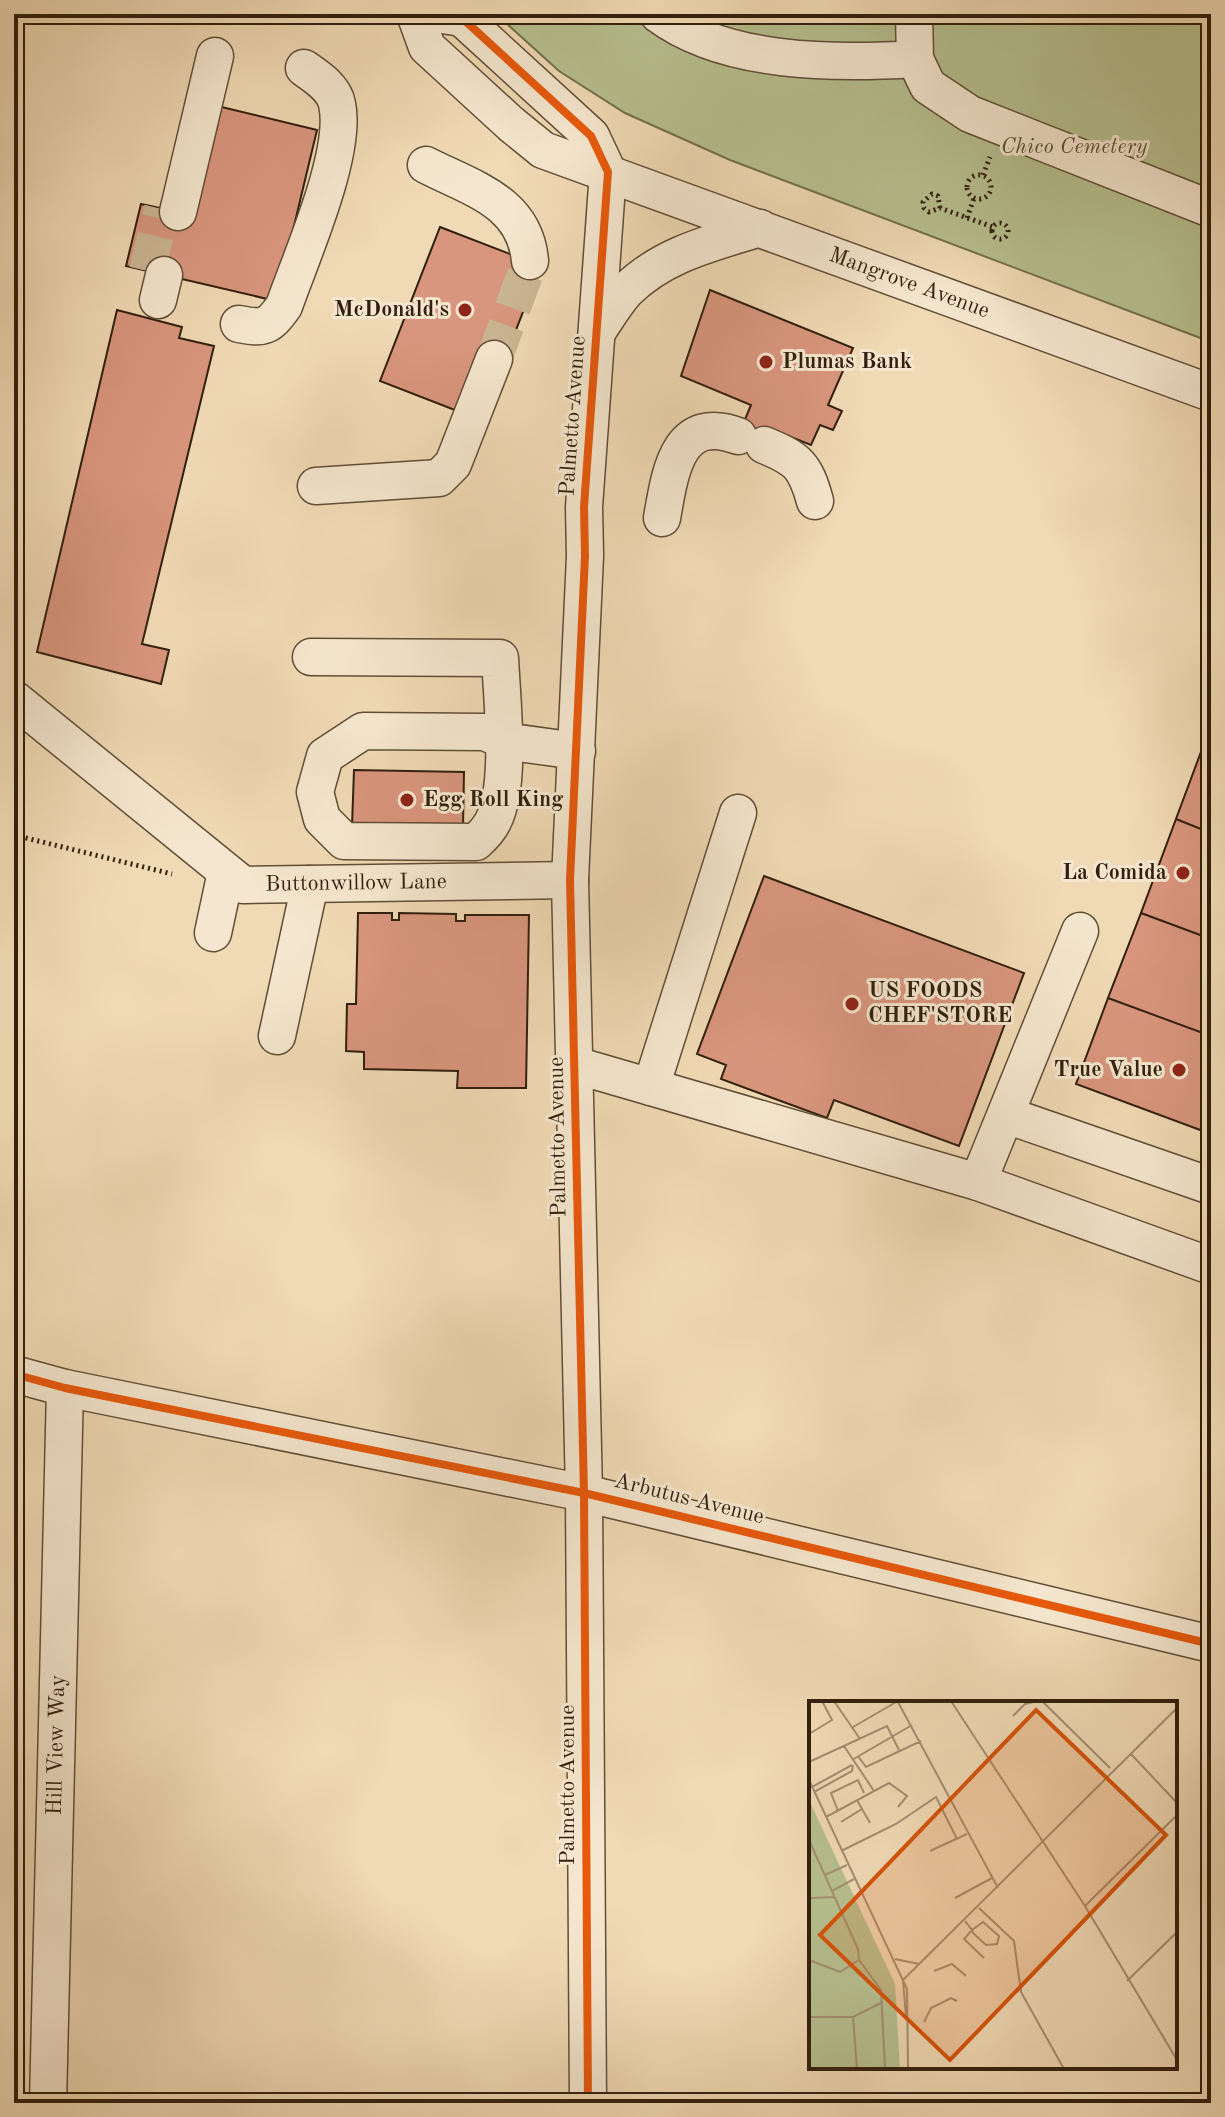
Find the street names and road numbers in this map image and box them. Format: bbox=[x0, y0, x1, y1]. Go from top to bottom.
street label: Mangrove Avenue bbox=[826, 244, 992, 322]
street label: Palmetto Avenue bbox=[556, 335, 590, 497]
street label: Buttonwillow Lane bbox=[265, 871, 447, 896]
street label: Palmetto Avenue bbox=[546, 1056, 570, 1218]
street label: Arbutus Avenue bbox=[612, 1470, 766, 1528]
street label: Hill View Way bbox=[44, 1674, 69, 1816]
street label: Palmetto Avenue bbox=[557, 1705, 579, 1865]

